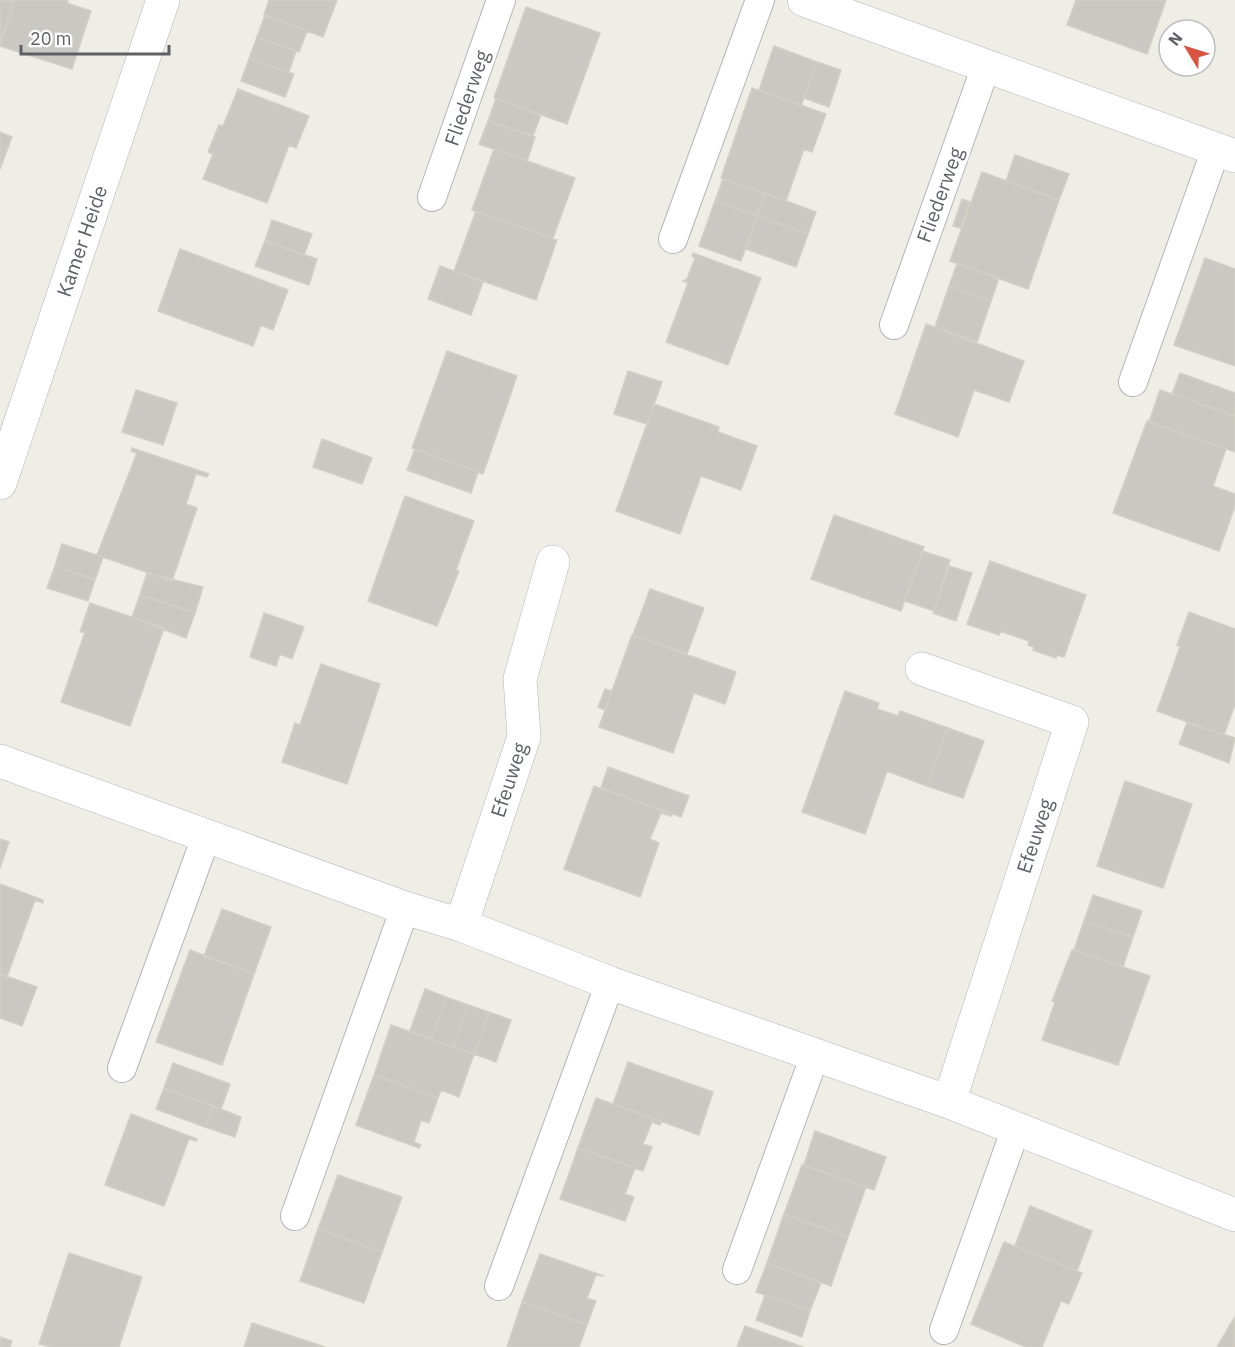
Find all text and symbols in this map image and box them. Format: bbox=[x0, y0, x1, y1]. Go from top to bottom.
scale bar bbox=[21, 18, 170, 56]
north arrow bbox=[1157, 18, 1217, 78]
text: 20 m bbox=[30, 27, 72, 50]
text: N bbox=[1164, 28, 1187, 49]
street label: Fliederweg bbox=[438, 46, 496, 149]
street label: Fliederweg bbox=[910, 143, 969, 246]
street label: Kamer Heide bbox=[50, 181, 113, 300]
street label: Efeuweg bbox=[484, 739, 533, 821]
street label: Efeuweg bbox=[1010, 795, 1059, 877]

